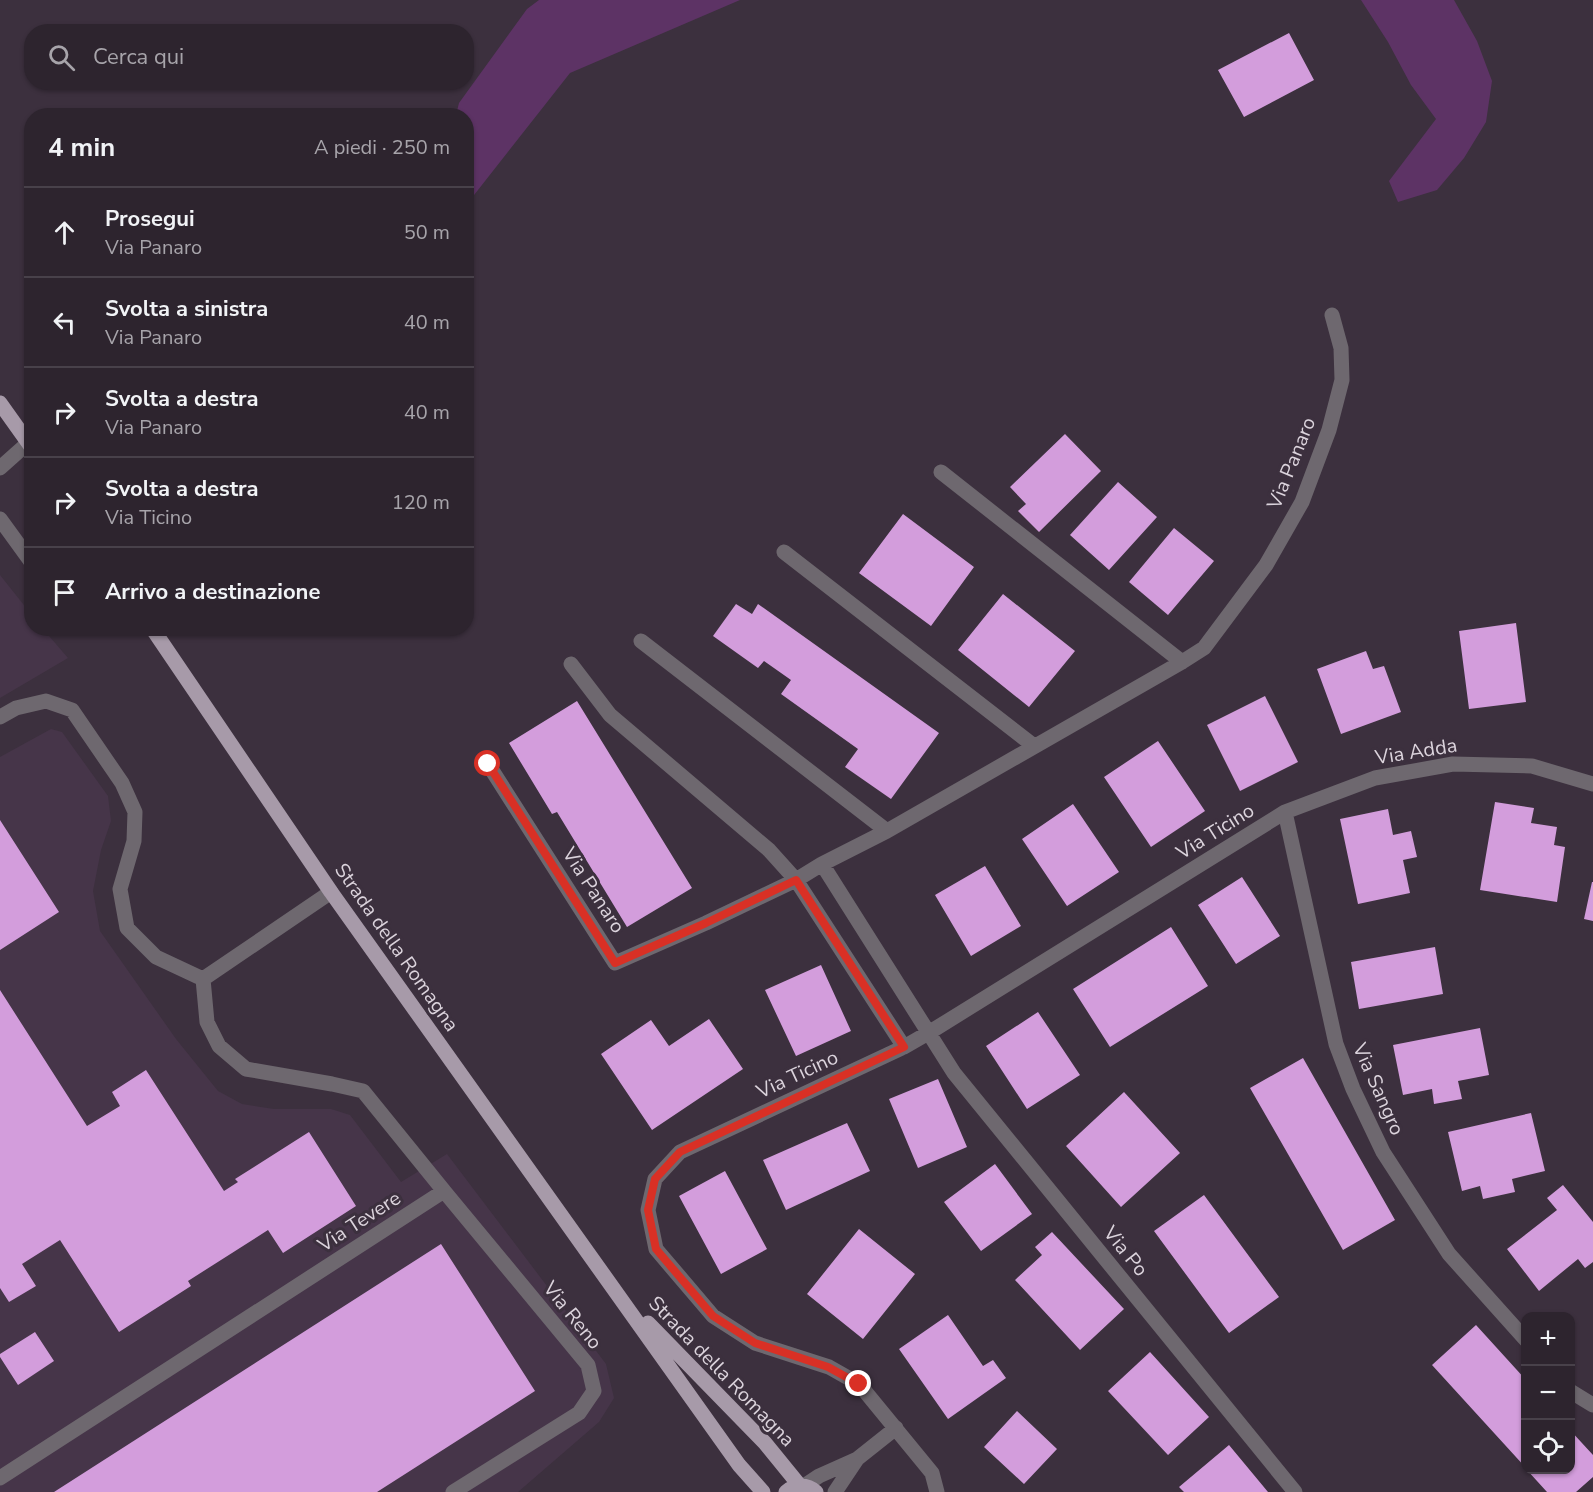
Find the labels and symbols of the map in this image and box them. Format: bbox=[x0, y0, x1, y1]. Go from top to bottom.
street label: Via Panaro bbox=[1260, 413, 1322, 514]
street label: Via Adda bbox=[1372, 732, 1459, 771]
route start bbox=[474, 750, 500, 776]
street label: Via Ticino bbox=[1170, 797, 1259, 867]
street label: Via Panaro bbox=[555, 841, 631, 938]
street label: Strada della Romagna bbox=[328, 858, 465, 1037]
street label: Via Sangro bbox=[1346, 1038, 1411, 1140]
street label: Via Ticino bbox=[751, 1044, 842, 1106]
street label: Via Tevere bbox=[312, 1185, 406, 1259]
street label: Via Po bbox=[1096, 1220, 1154, 1282]
street label: Via Reno bbox=[536, 1275, 608, 1355]
street label: Strada della Romagna bbox=[643, 1290, 801, 1453]
route end bbox=[845, 1370, 871, 1396]

